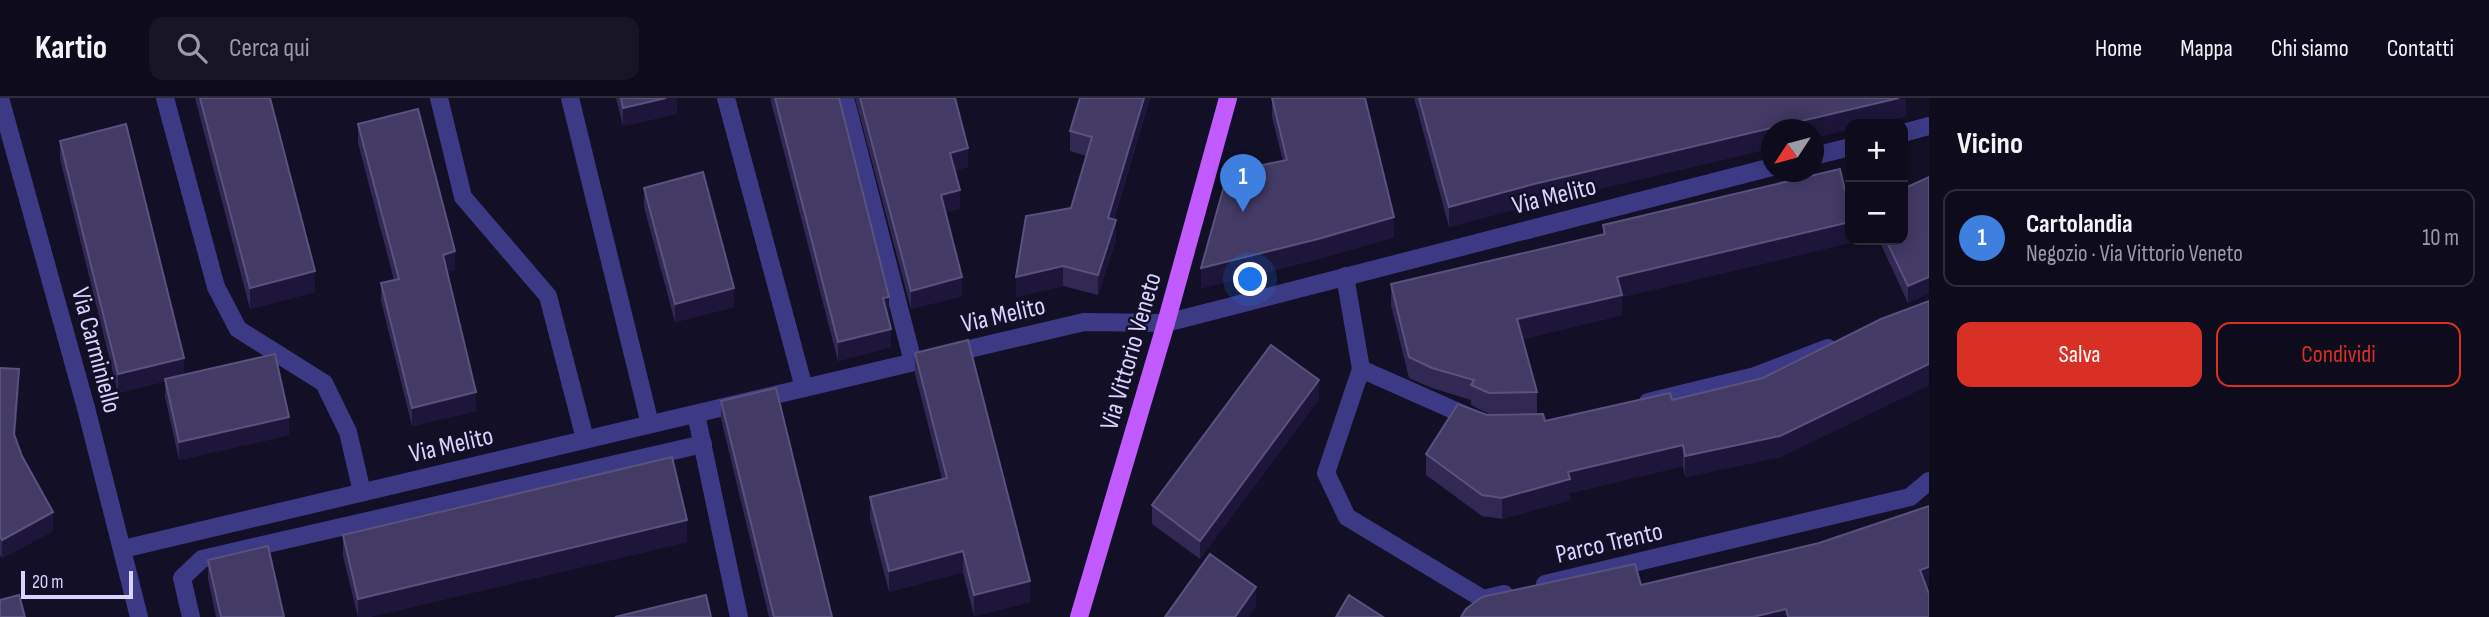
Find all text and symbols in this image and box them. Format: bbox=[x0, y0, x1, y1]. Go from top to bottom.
search box bbox=[149, 17, 639, 80]
text: Kartio bbox=[35, 28, 107, 68]
icon: search bbox=[173, 29, 211, 67]
text: Cerca qui bbox=[229, 33, 310, 64]
text: Home bbox=[2095, 34, 2142, 63]
text: Mappa bbox=[2180, 34, 2233, 63]
text: Chi siamo bbox=[2271, 34, 2349, 63]
text: Contatti bbox=[2387, 34, 2454, 63]
north arrow bbox=[1761, 119, 1824, 182]
map controls bbox=[1845, 119, 1908, 245]
button: + bbox=[1845, 119, 1908, 182]
text: Vicino bbox=[1957, 126, 2023, 162]
pin: 1 bbox=[1220, 154, 1266, 212]
street label: Via Melito bbox=[1509, 171, 1600, 222]
button: − bbox=[1845, 182, 1908, 245]
text: Cartolandia bbox=[2026, 209, 2133, 240]
text: 1 bbox=[1977, 224, 1987, 252]
text: 10 m bbox=[2422, 224, 2459, 252]
text: Negozio · Via Vittorio Veneto bbox=[2026, 240, 2243, 268]
your location bbox=[1233, 262, 1267, 296]
street label: Via Vittorio Veneto bbox=[1094, 269, 1169, 434]
street label: Via Carminiello bbox=[64, 284, 127, 417]
street label: Via Melito bbox=[958, 291, 1048, 340]
button: Salva bbox=[1957, 322, 2202, 387]
button: Condividi bbox=[2216, 322, 2461, 387]
street label: Via Melito bbox=[406, 421, 496, 470]
street label: Parco Trento bbox=[1553, 516, 1666, 571]
scale bar bbox=[21, 568, 133, 600]
text: 20 m bbox=[32, 571, 64, 594]

